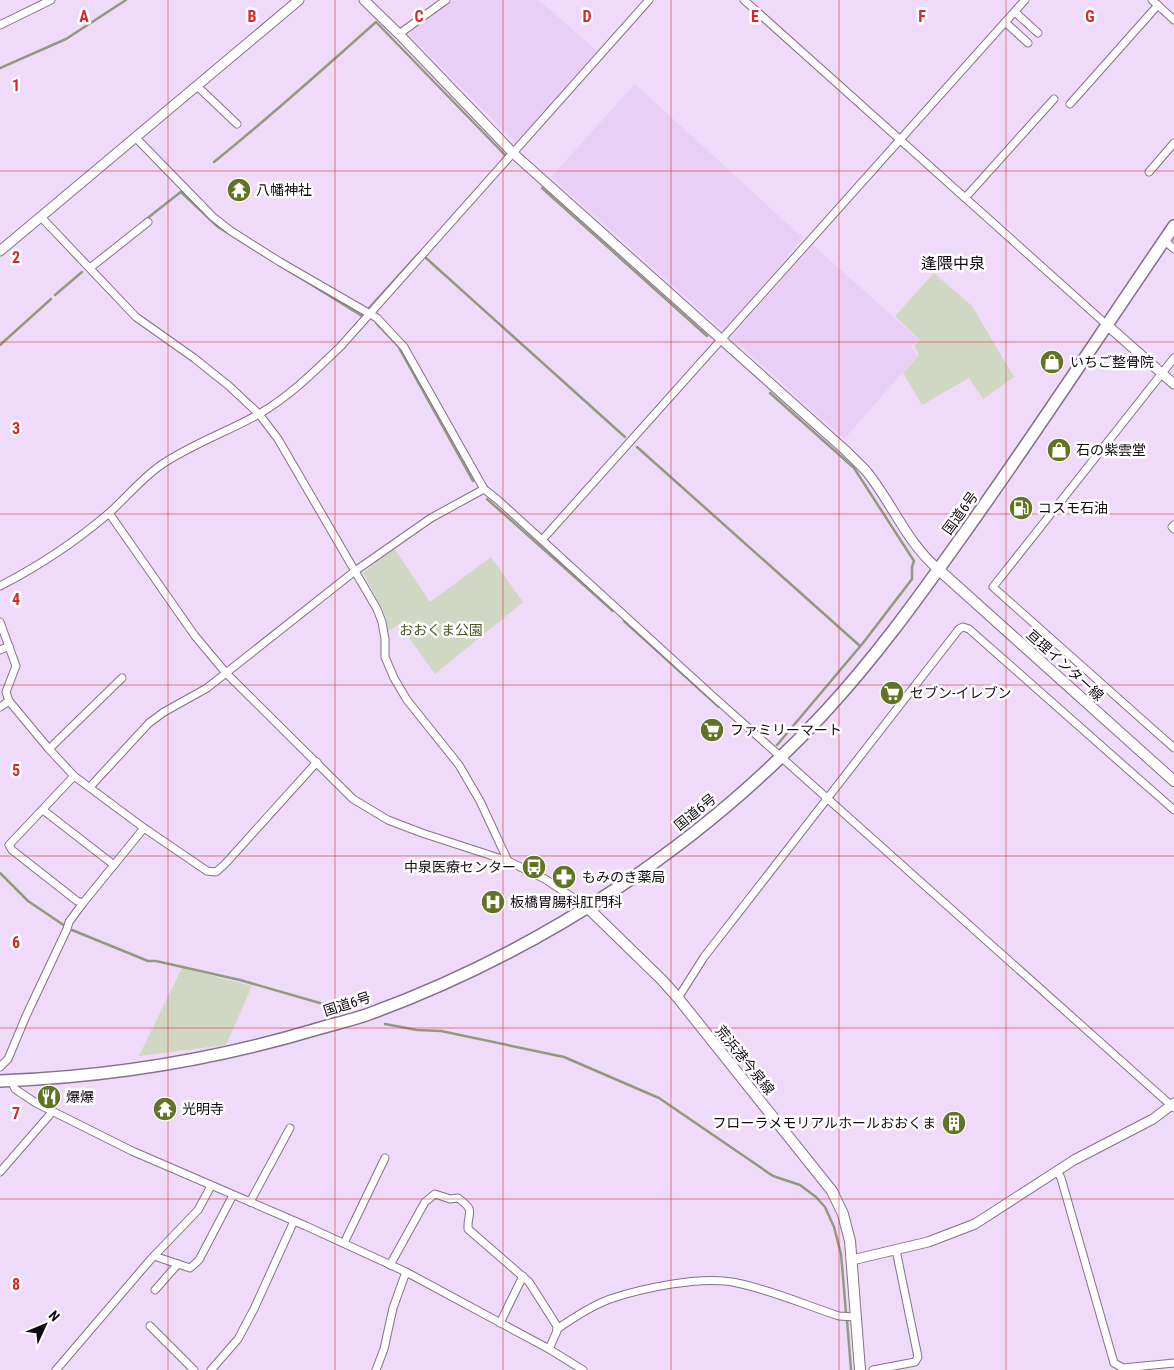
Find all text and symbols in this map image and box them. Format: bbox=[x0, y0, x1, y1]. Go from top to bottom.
text: A bbox=[79, 7, 89, 26]
text: B bbox=[248, 7, 257, 26]
text: C bbox=[414, 7, 424, 26]
text: D bbox=[582, 7, 592, 26]
text: E bbox=[751, 7, 759, 26]
text: F bbox=[918, 7, 926, 26]
text: G bbox=[1085, 7, 1095, 26]
text: 1 bbox=[12, 76, 20, 95]
temple icon: 八幡神社 bbox=[226, 177, 252, 203]
place label: 八幡神社 bbox=[256, 182, 312, 198]
text: 2 bbox=[12, 248, 20, 267]
district label: 逢隈中泉 bbox=[921, 254, 985, 273]
shop icon: いちご整骨院 bbox=[1039, 349, 1065, 375]
place label: いちご整骨院 bbox=[1070, 354, 1154, 370]
text: 3 bbox=[12, 419, 20, 438]
shop icon: 石の紫雲堂 bbox=[1046, 437, 1072, 463]
place label: 石の紫雲堂 bbox=[1076, 442, 1146, 458]
street label: 国道6号 bbox=[939, 489, 981, 537]
fuel station icon: コスモ石油 bbox=[1008, 495, 1034, 521]
place label: コスモ石油 bbox=[1038, 500, 1108, 516]
text: 4 bbox=[12, 590, 20, 609]
park label: おおくま公園 bbox=[399, 622, 483, 638]
street label: 亘理インター線 bbox=[1023, 626, 1107, 704]
supermarket icon: セブン-イレブン bbox=[879, 680, 905, 706]
place label: セブン-イレブン bbox=[910, 685, 1011, 701]
supermarket icon: ファミリーマート bbox=[699, 717, 725, 743]
place label: ファミリーマート bbox=[730, 722, 842, 738]
text: 5 bbox=[12, 761, 20, 780]
street label: 国道6号 bbox=[671, 790, 719, 834]
bus stop icon: 中泉医療センター bbox=[521, 854, 547, 880]
place label: 中泉医療センター bbox=[404, 859, 516, 875]
pharmacy icon: もみのき薬局 bbox=[551, 864, 577, 890]
place label: もみのき薬局 bbox=[582, 869, 666, 885]
hospital icon: 板橋胃腸科肛門科 bbox=[480, 889, 506, 915]
place label: 板橋胃腸科肛門科 bbox=[510, 894, 622, 910]
text: 6 bbox=[12, 933, 20, 952]
street label: 国道6号 bbox=[321, 989, 373, 1019]
street label: 荒浜港今泉線 bbox=[712, 1022, 778, 1098]
restaurant icon: 爆爆 bbox=[36, 1084, 62, 1110]
place label: 爆爆 bbox=[66, 1089, 94, 1105]
temple icon: 光明寺 bbox=[152, 1096, 178, 1122]
place label: 光明寺 bbox=[182, 1101, 224, 1117]
text: 7 bbox=[12, 1104, 20, 1123]
building icon: フローラメモリアルホールおおくま bbox=[941, 1110, 967, 1136]
place label: フローラメモリアルホールおおくま bbox=[713, 1115, 936, 1131]
text: 8 bbox=[12, 1275, 20, 1294]
north arrow bbox=[20, 1300, 70, 1350]
text: N bbox=[46, 1307, 63, 1325]

